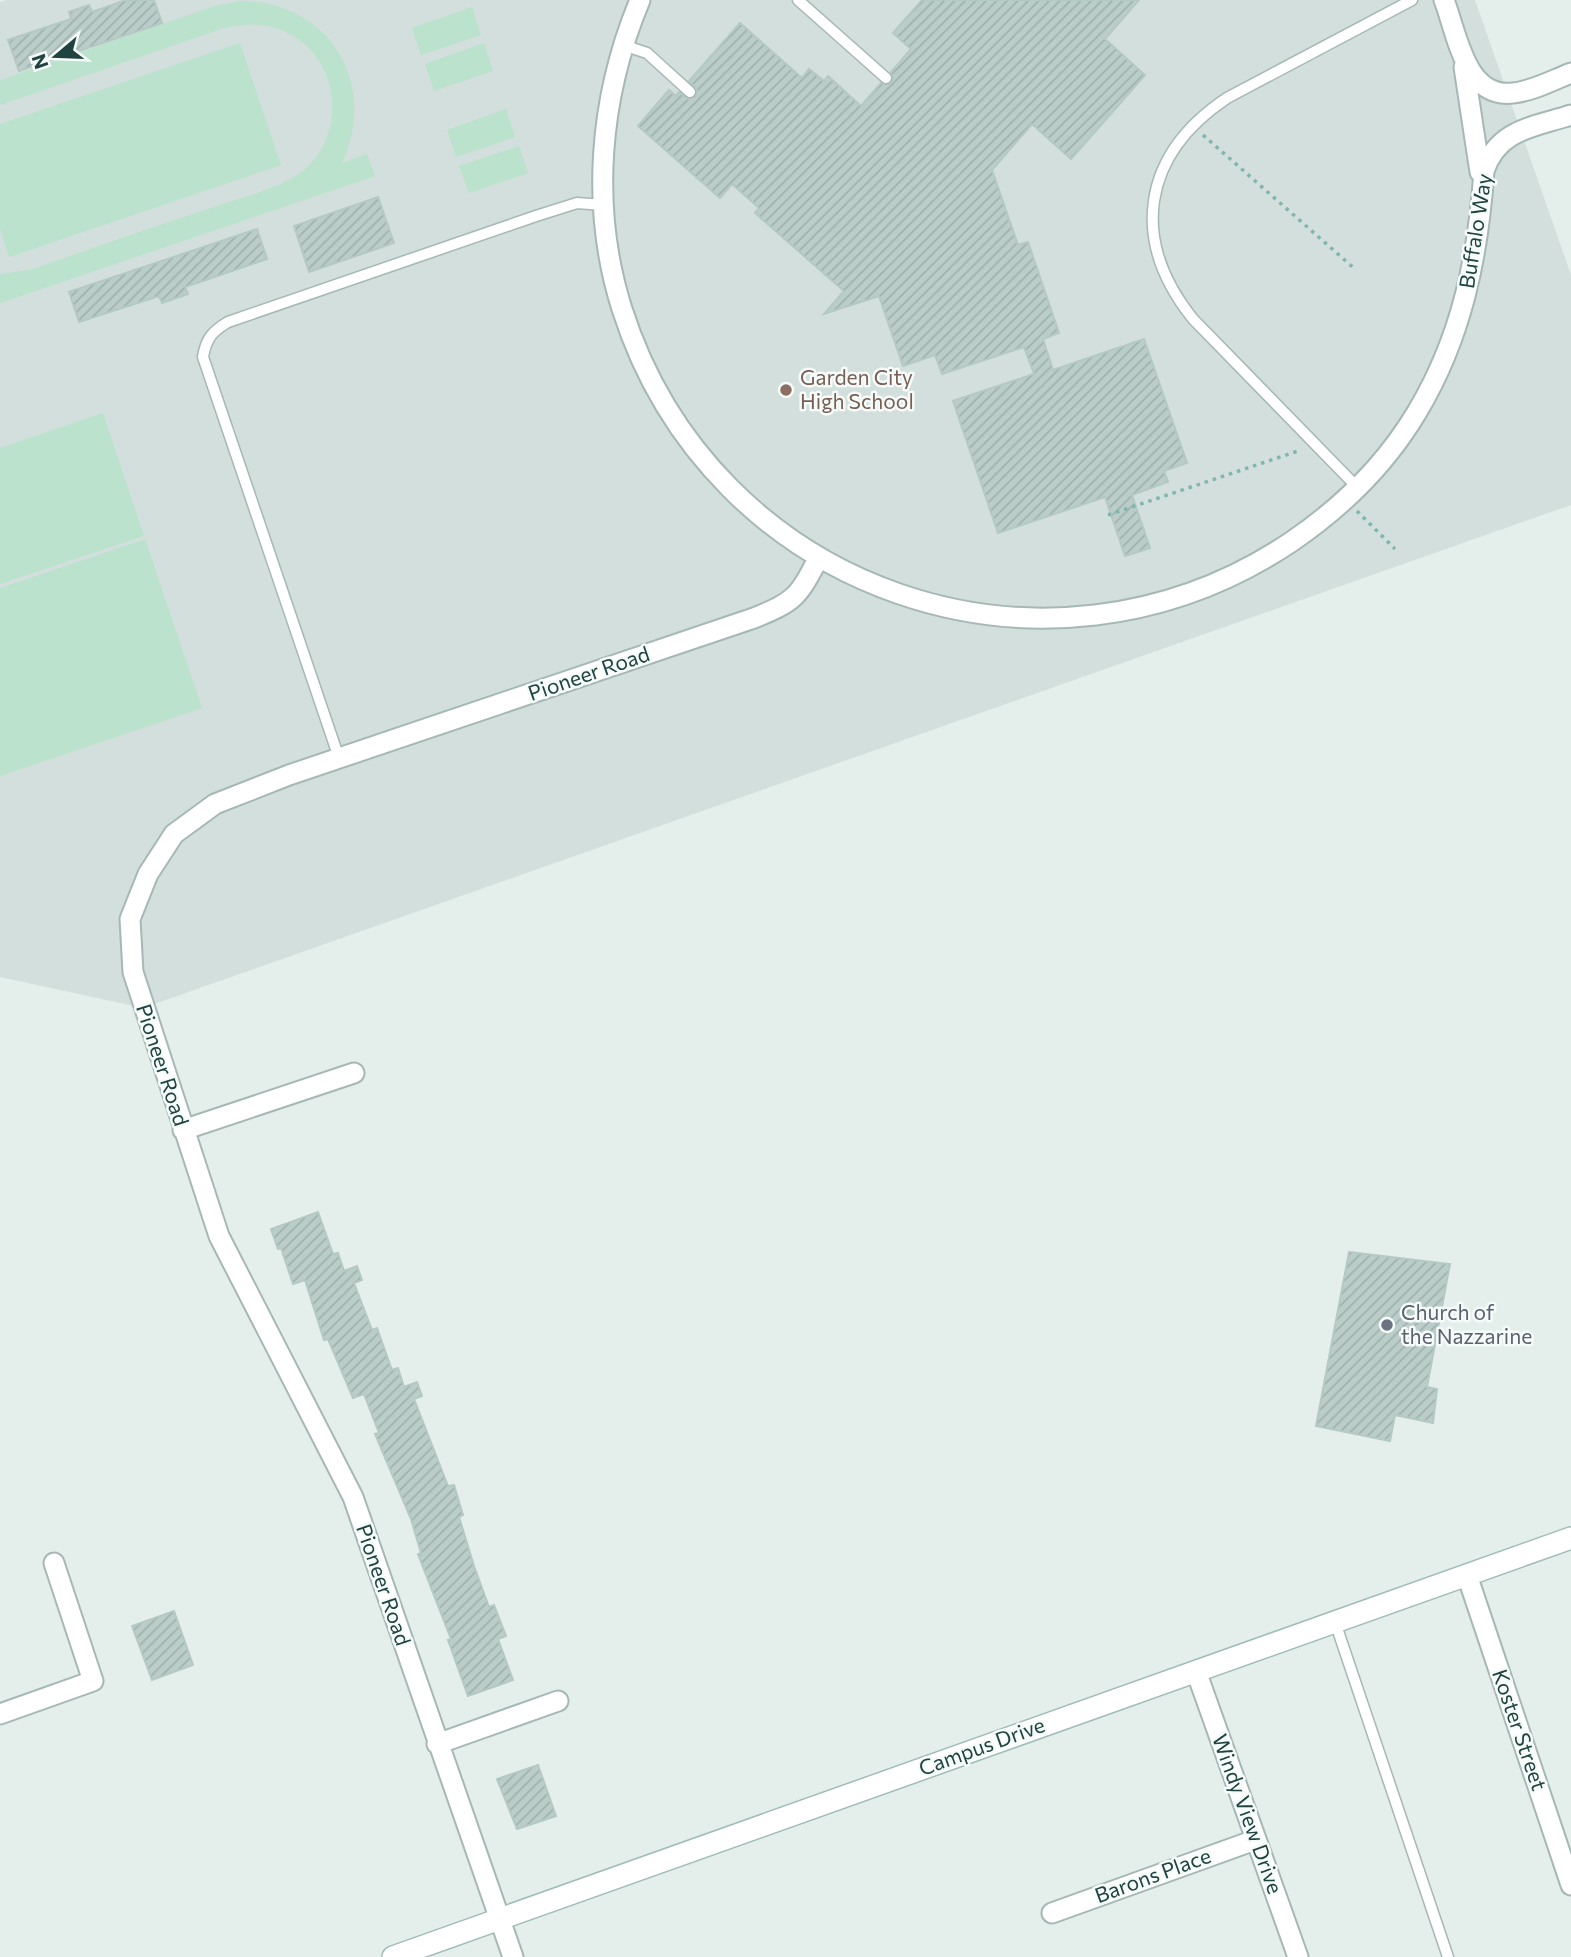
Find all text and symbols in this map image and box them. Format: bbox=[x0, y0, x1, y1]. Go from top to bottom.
north arrow bbox=[21, 21, 91, 91]
text: N bbox=[26, 51, 53, 72]
street label: Buffalo Way bbox=[1453, 171, 1496, 290]
place label: Garden City High School bbox=[800, 364, 914, 413]
marker: Garden City High School bbox=[778, 382, 794, 398]
street label: Pioneer Road bbox=[525, 640, 653, 705]
street label: Pioneer Road bbox=[132, 1000, 195, 1129]
place label: Church of the Nazzarine bbox=[1401, 1299, 1532, 1348]
marker: Church of the Nazzarine bbox=[1379, 1317, 1395, 1333]
street label: Pioneer Road bbox=[352, 1521, 417, 1649]
street label: Koster Street bbox=[1488, 1666, 1553, 1793]
street label: Campus Drive bbox=[915, 1711, 1048, 1780]
street label: Windy View Drive bbox=[1208, 1730, 1289, 1897]
street label: Barons Place bbox=[1091, 1842, 1214, 1907]

